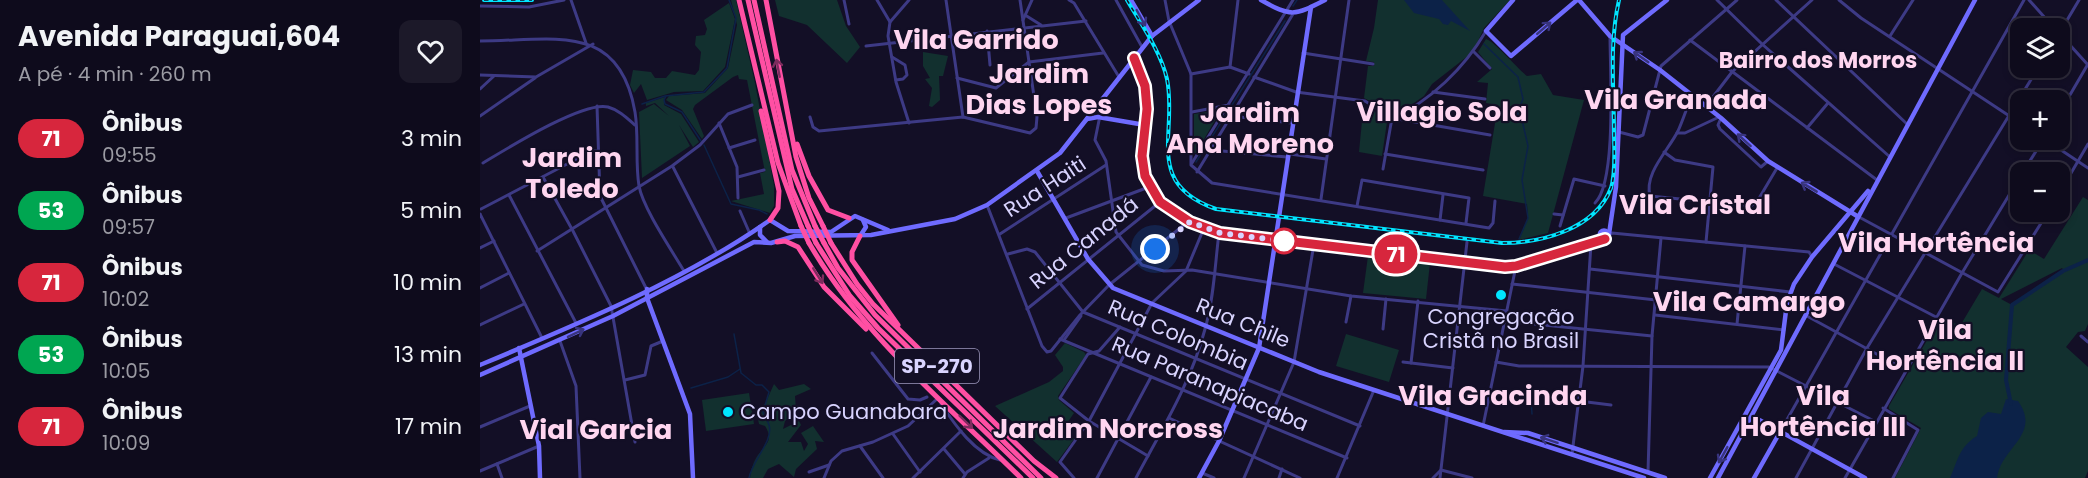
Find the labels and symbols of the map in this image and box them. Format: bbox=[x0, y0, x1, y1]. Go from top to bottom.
one-way arrow bbox=[1136, 9, 1148, 26]
district label: Vila Garrido bbox=[893, 21, 1059, 58]
one-way arrow bbox=[1536, 22, 1552, 35]
district label: Bairro dos Morros bbox=[1719, 45, 1917, 76]
one-way arrow bbox=[1633, 50, 1649, 63]
district label: Jardim Dias Lopes bbox=[966, 55, 1112, 123]
one-way arrow bbox=[772, 59, 783, 79]
district label: Vila Granada bbox=[1584, 81, 1768, 118]
district label: Villagio Sola bbox=[1356, 93, 1528, 130]
district label: Jardim Ana Moreno bbox=[1166, 94, 1334, 162]
one-way arrow bbox=[1737, 133, 1752, 147]
district label: Jardim Toledo bbox=[522, 139, 622, 207]
street label: Rua Haiti bbox=[998, 149, 1092, 224]
one-way arrow bbox=[1801, 181, 1818, 193]
district label: Vila Cristal bbox=[1619, 186, 1771, 223]
street label: Rua Canadá bbox=[1023, 190, 1144, 296]
district label: Vila Hortência bbox=[1838, 224, 2034, 261]
unlabelled marker bbox=[1271, 228, 1297, 254]
your location bbox=[1140, 234, 1170, 264]
line badge: 71 bbox=[1369, 234, 1423, 274]
one-way arrow bbox=[812, 267, 824, 284]
district label: Vila Camargo bbox=[1653, 283, 1845, 320]
marker: Congregação Cristâ no Brasil bbox=[1494, 288, 1508, 302]
street label: Rua Chile bbox=[1192, 291, 1295, 355]
street label: Rua Colombia bbox=[1104, 292, 1253, 377]
place label: Congregação Cristâ no Brasil bbox=[1423, 302, 1579, 355]
district label: Vila Hortência II bbox=[1866, 311, 2024, 379]
one-way arrow bbox=[566, 327, 584, 339]
street label: Rua Paranapiacaba bbox=[1107, 329, 1313, 438]
road number: SP-270 bbox=[895, 349, 979, 383]
district label: Vila Gracinda bbox=[1398, 377, 1588, 414]
district label: Vila Hortência III bbox=[1740, 377, 1906, 445]
place label: Campo Guanabara bbox=[740, 397, 947, 426]
marker: Campo Guanabara bbox=[721, 405, 735, 419]
district label: Jardim Norcross bbox=[993, 410, 1223, 447]
district label: Vial Garcia bbox=[520, 411, 672, 448]
one-way arrow bbox=[958, 415, 973, 430]
one-way arrow bbox=[1540, 434, 1559, 445]
one-way arrow bbox=[1717, 446, 1729, 463]

